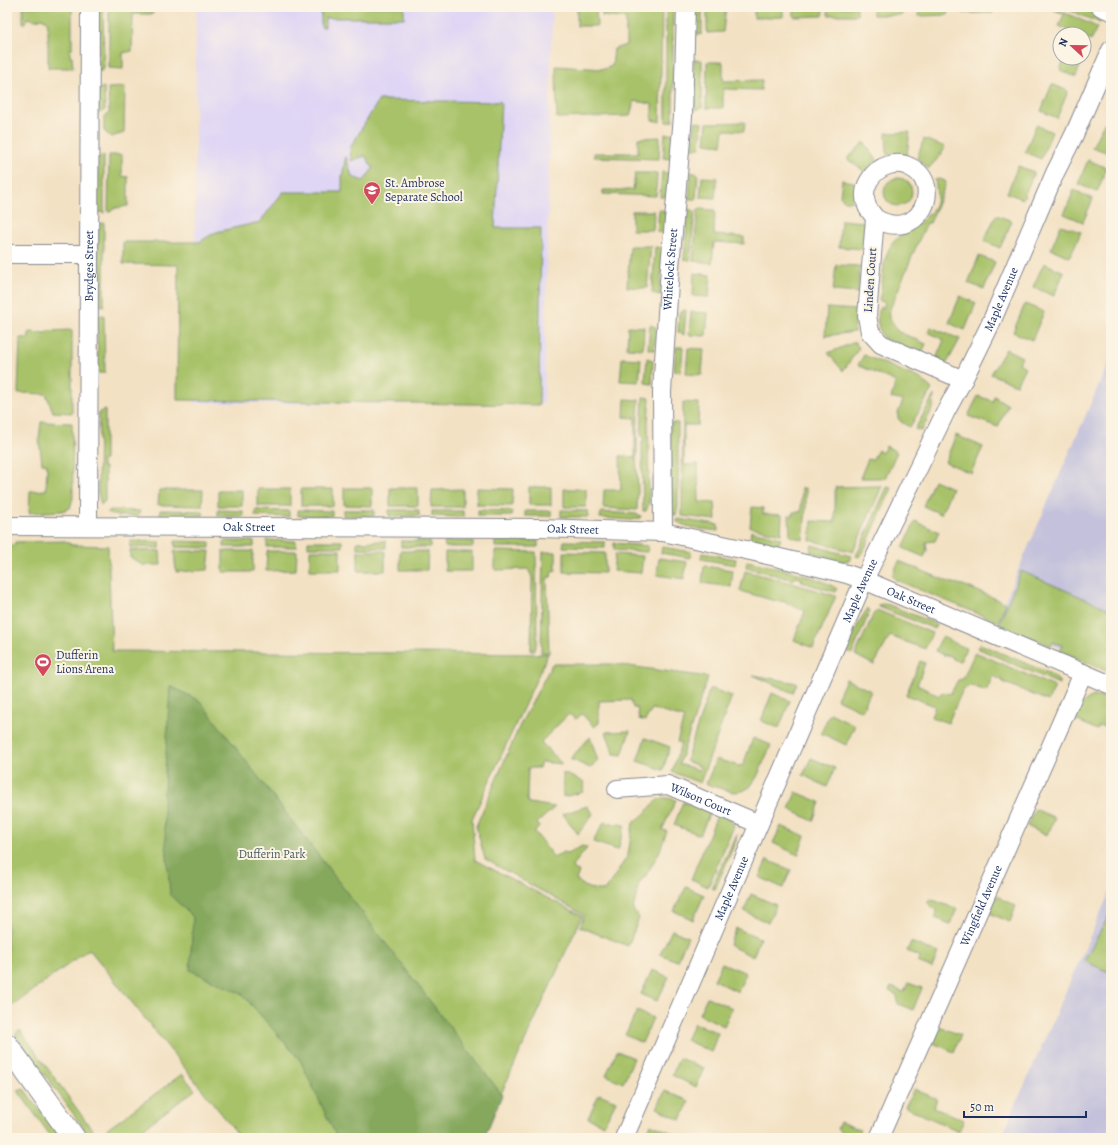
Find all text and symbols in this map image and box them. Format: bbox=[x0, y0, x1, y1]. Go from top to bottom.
north arrow bbox=[1052, 26, 1092, 66]
text: N bbox=[1055, 36, 1072, 49]
place label: St. Ambrose Separate School bbox=[385, 175, 463, 205]
school or university icon: St. Ambrose Separate School bbox=[362, 180, 382, 205]
street label: Whitelock Street bbox=[659, 228, 681, 312]
street label: Brydges Street bbox=[81, 230, 97, 302]
street label: Linden Court bbox=[860, 247, 880, 313]
street label: Maple Avenue bbox=[980, 265, 1022, 334]
street label: Oak Street bbox=[223, 519, 275, 535]
street label: Oak Street bbox=[547, 520, 599, 538]
street label: Maple Avenue bbox=[839, 556, 881, 625]
street label: Oak Street bbox=[884, 583, 938, 618]
place label: Dufferin Lions Arena bbox=[56, 647, 114, 677]
sports icon: Dufferin Lions Arena bbox=[33, 652, 53, 677]
street label: Wilson Court bbox=[667, 779, 734, 819]
park label: Dufferin Park bbox=[238, 846, 306, 862]
street label: Maple Avenue bbox=[711, 854, 752, 923]
street label: Wingfield Avenue bbox=[956, 863, 1006, 949]
scale bar bbox=[964, 1093, 1086, 1119]
text: 50 m bbox=[970, 1099, 994, 1115]

